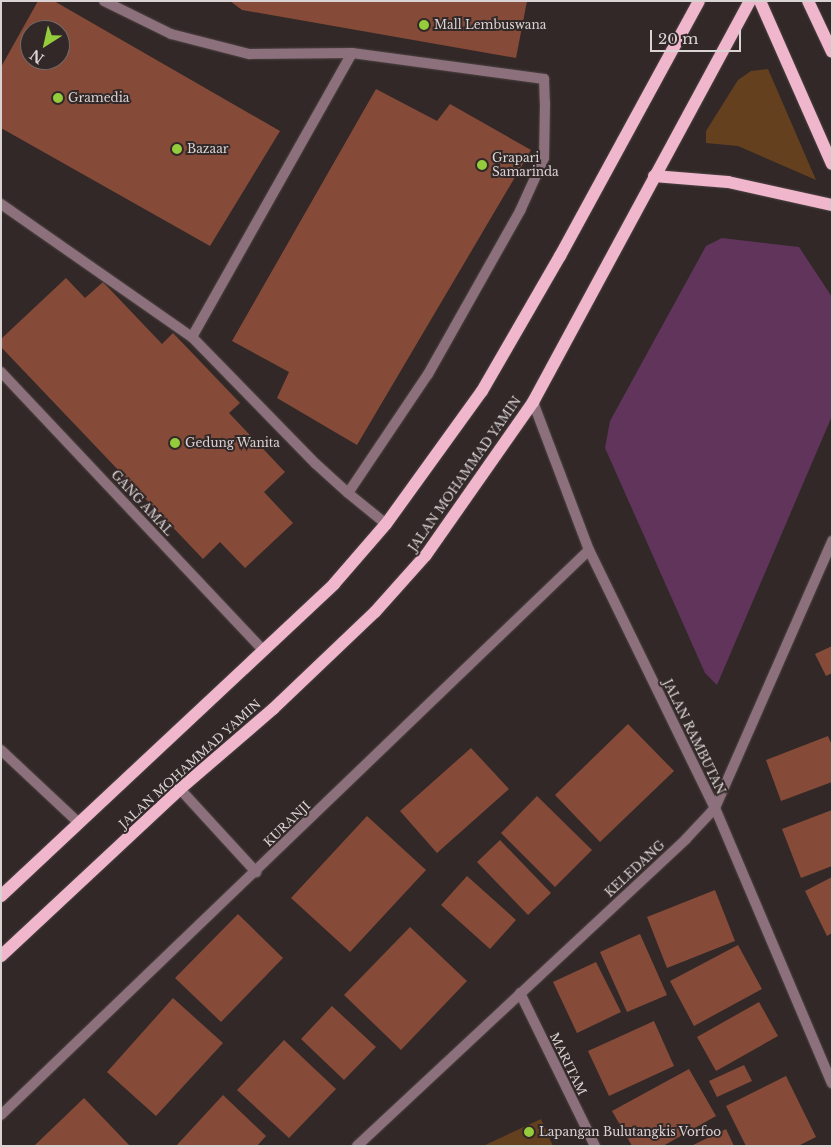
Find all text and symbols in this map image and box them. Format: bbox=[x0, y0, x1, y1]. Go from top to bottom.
place label: Mall Lembuswana bbox=[434, 18, 546, 32]
marker: Mall Lembuswana bbox=[418, 19, 430, 31]
north arrow bbox=[20, 20, 70, 70]
scale bar bbox=[653, 20, 744, 52]
text: 20 m bbox=[658, 29, 698, 48]
text: N bbox=[26, 45, 48, 68]
place label: Gramedia bbox=[68, 91, 129, 105]
marker: Gramedia bbox=[52, 92, 64, 104]
place label: Bazaar bbox=[187, 142, 229, 156]
marker: Bazaar bbox=[171, 143, 183, 155]
place label: Grapari Samarinda bbox=[492, 151, 559, 179]
marker: Grapari Samarinda bbox=[476, 159, 488, 171]
street label: JALAN MOHAMMAD YAMIN bbox=[406, 394, 524, 554]
place label: Gedung Wanita bbox=[185, 436, 281, 450]
marker: Gedung Wanita bbox=[169, 437, 181, 449]
street label: GANG AMAL bbox=[108, 467, 176, 539]
street label: JALAN RAMBUTAN bbox=[660, 677, 728, 797]
street label: JALAN MOHAMMAD YAMIN bbox=[116, 696, 264, 832]
street label: KURANJI bbox=[261, 798, 313, 850]
street label: KELEDANG bbox=[602, 838, 668, 900]
street label: MARITAM bbox=[547, 1030, 589, 1098]
place label: Lapangan Bulutangkis Vorfoo bbox=[539, 1125, 722, 1139]
marker: Lapangan Bulutangkis Vorfoo bbox=[523, 1126, 535, 1138]

